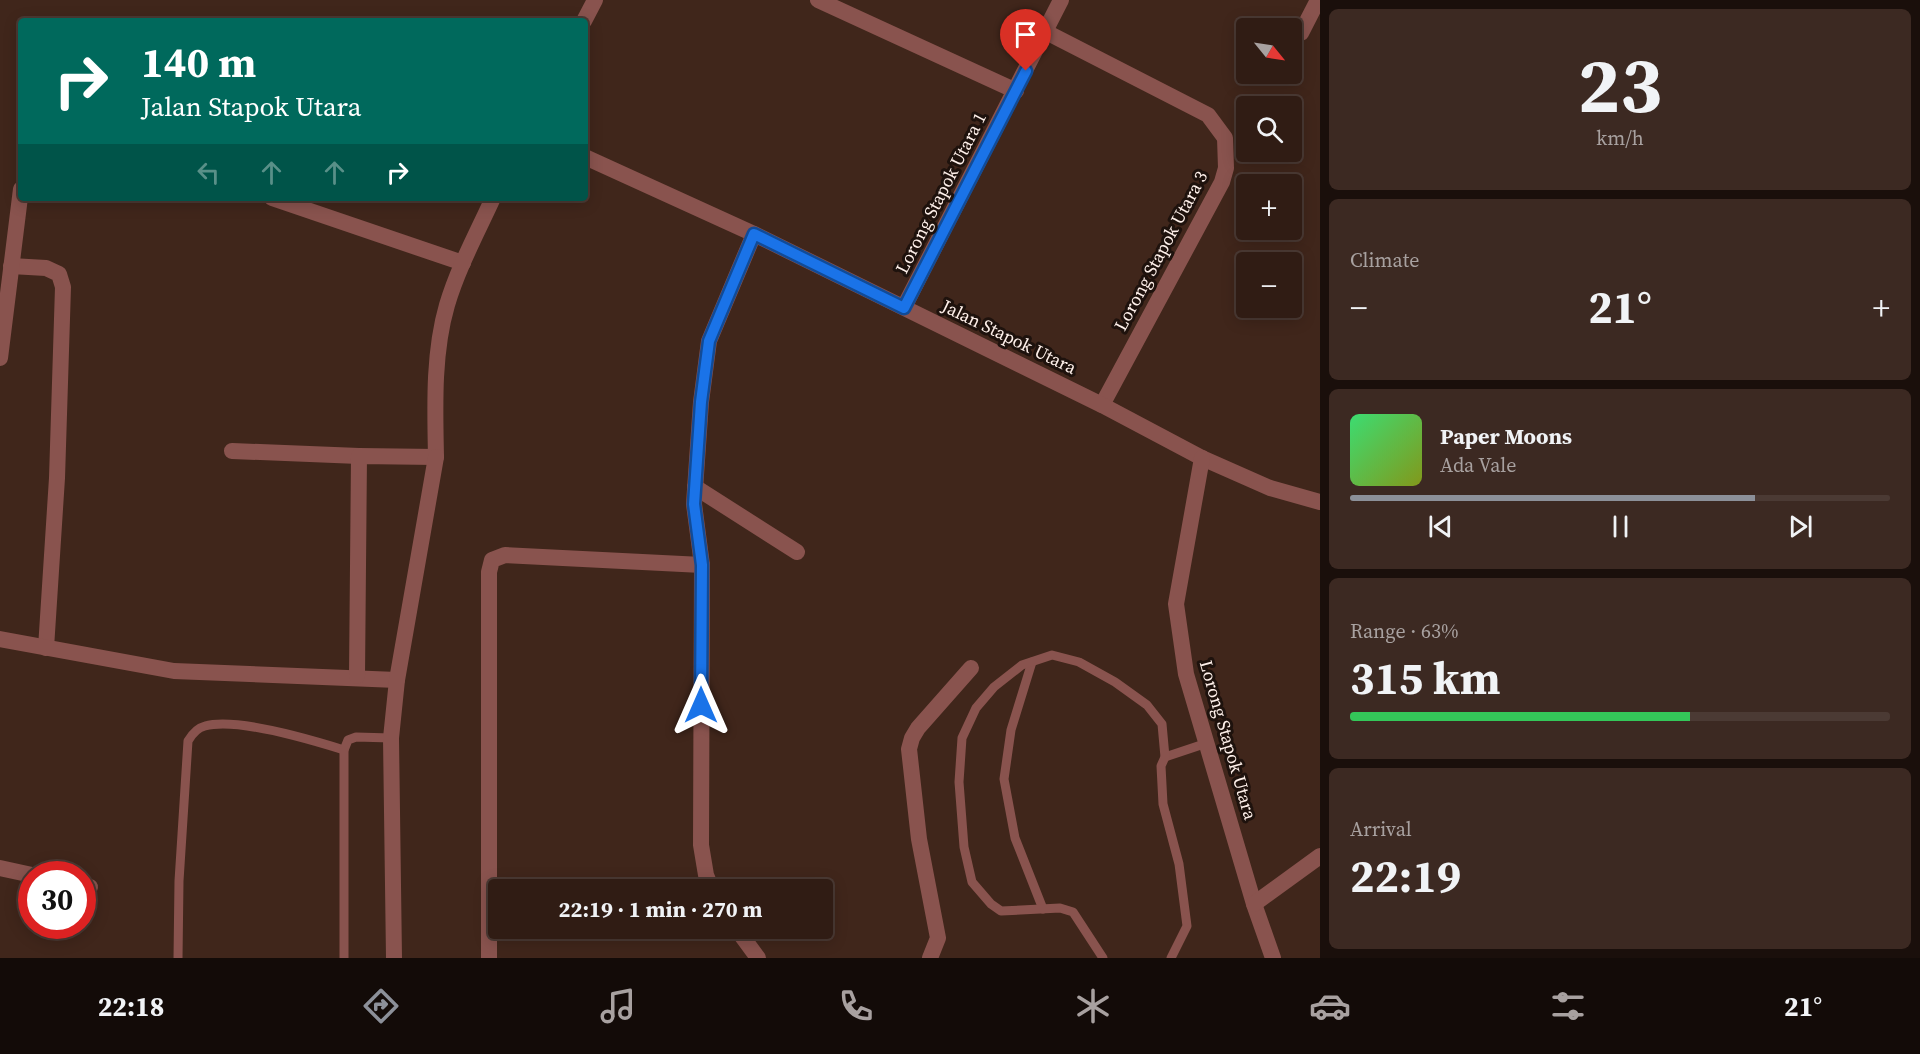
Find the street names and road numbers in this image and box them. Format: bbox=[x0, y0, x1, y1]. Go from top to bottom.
street label: Lorong Stapok Utara 1 bbox=[889, 108, 992, 278]
street label: Lorong Stapok Utara 3 bbox=[1108, 166, 1213, 335]
street label: Jalan Stapok Utara bbox=[937, 293, 1081, 380]
street label: Lorong Stapok Utara bbox=[1194, 657, 1263, 823]

